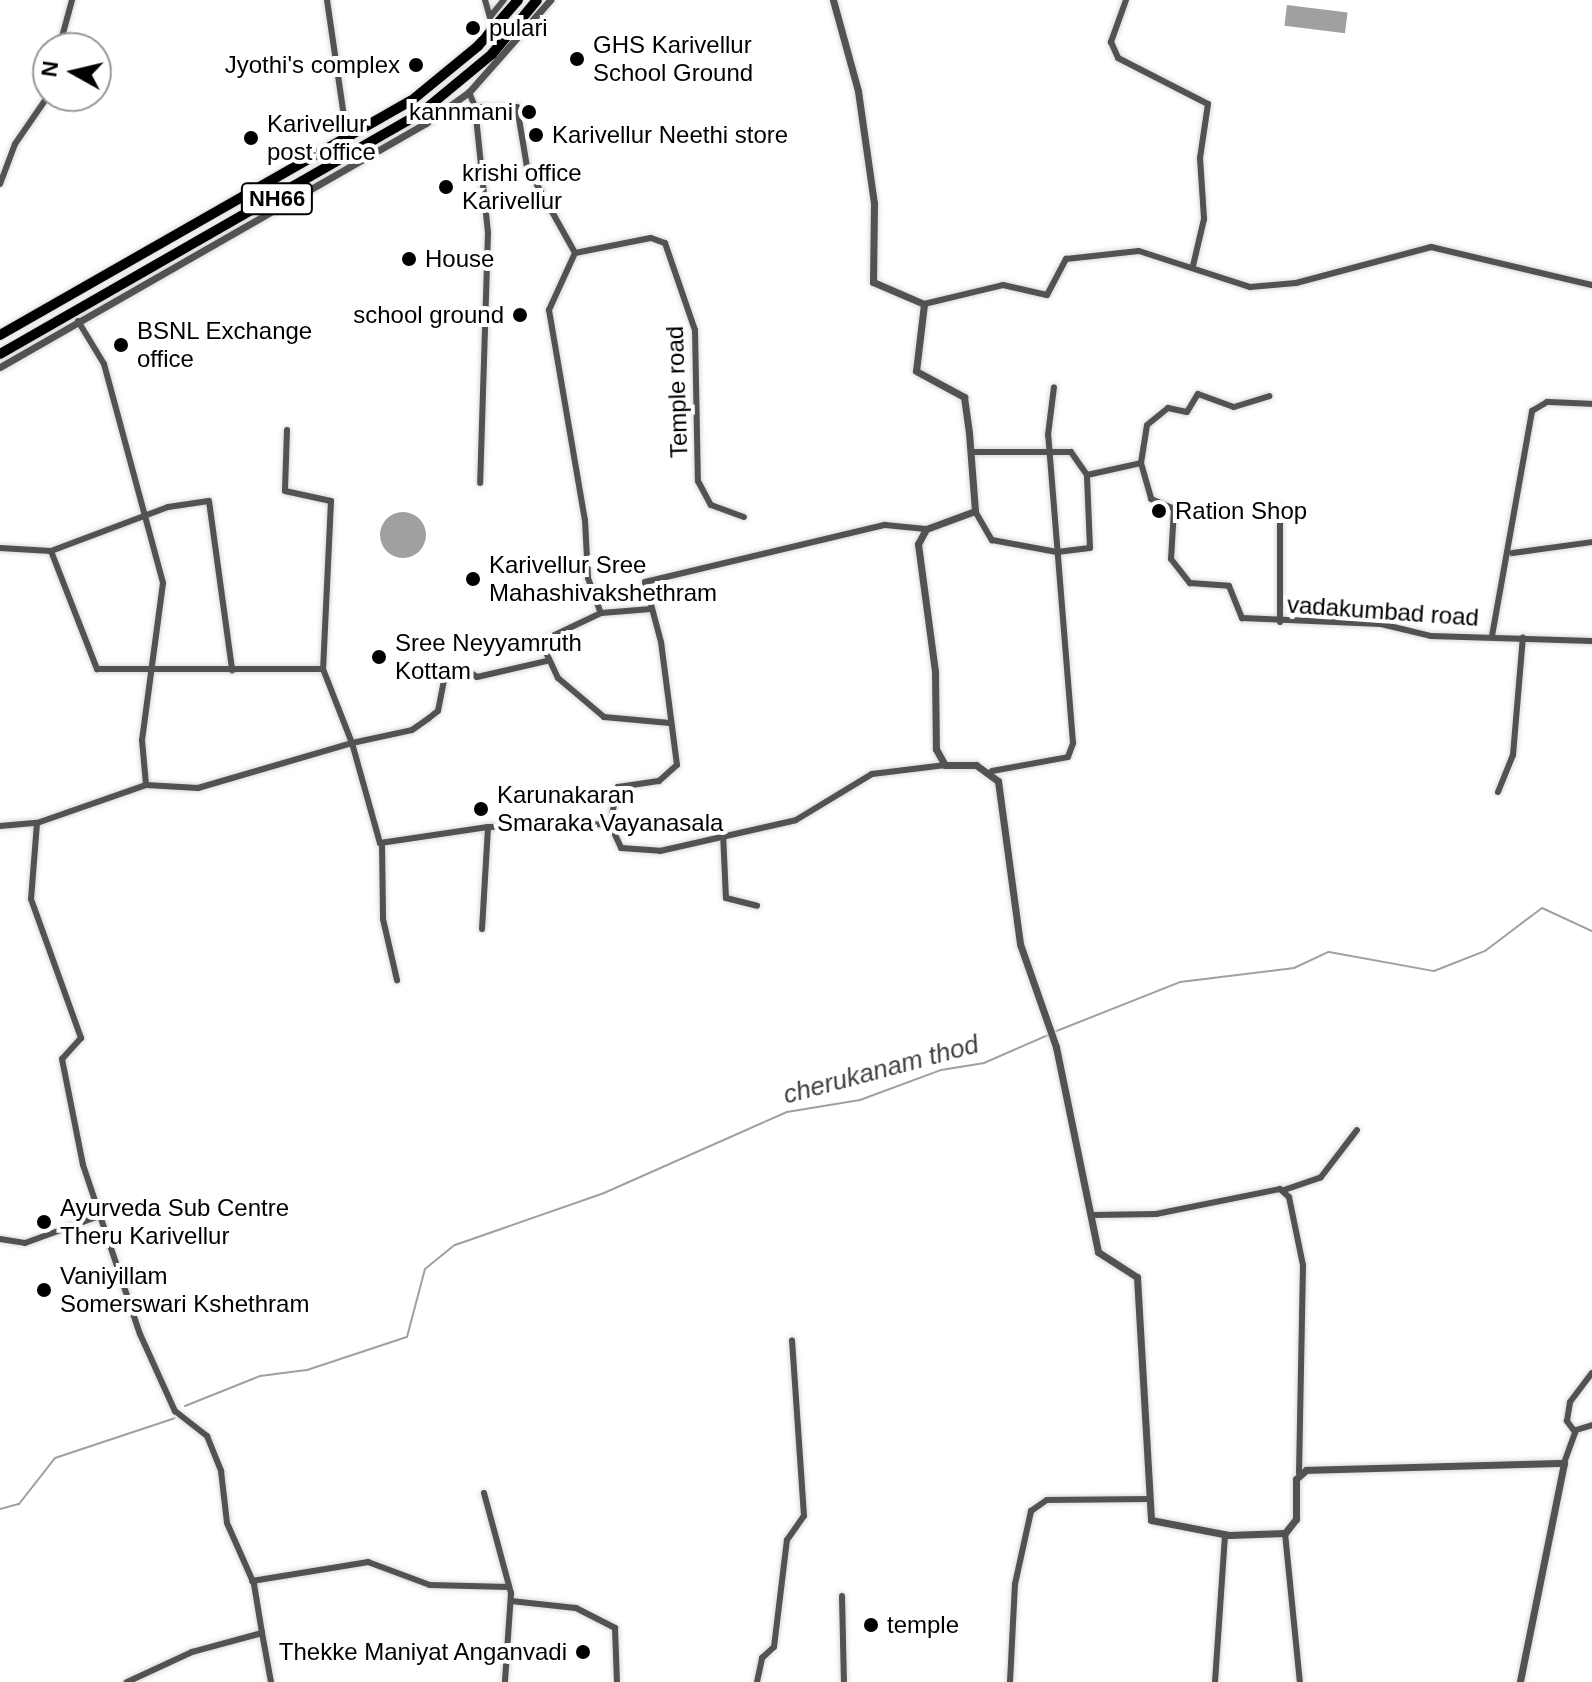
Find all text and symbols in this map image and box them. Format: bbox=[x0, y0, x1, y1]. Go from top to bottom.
place label: pulari bbox=[489, 14, 548, 42]
marker: pulari bbox=[464, 19, 482, 37]
place label: GHS Karivellur School Ground bbox=[593, 31, 753, 87]
north arrow bbox=[32, 32, 112, 112]
marker: GHS Karivellur School Ground bbox=[568, 50, 586, 68]
place label: Jyothi's complex bbox=[225, 51, 400, 79]
marker: Jyothi's complex bbox=[407, 56, 425, 74]
text: N bbox=[36, 59, 63, 78]
place label: kannmani bbox=[409, 98, 513, 126]
marker: kannmani bbox=[520, 103, 538, 121]
place label: Karivellur post office bbox=[267, 110, 376, 166]
place label: Karivellur Neethi store bbox=[552, 121, 788, 149]
marker: Karivellur Neethi store bbox=[527, 126, 545, 144]
marker: Karivellur post office bbox=[242, 129, 260, 147]
place label: krishi office Karivellur bbox=[462, 159, 582, 215]
marker: krishi office Karivellur bbox=[437, 178, 455, 196]
road number: NH66 bbox=[239, 181, 315, 217]
place label: House bbox=[425, 245, 494, 273]
marker: House bbox=[400, 250, 418, 268]
place label: school ground bbox=[353, 301, 504, 329]
marker: school ground bbox=[511, 306, 529, 324]
place label: BSNL Exchange office bbox=[137, 317, 313, 373]
street label: Temple road bbox=[660, 326, 694, 458]
marker: BSNL Exchange office bbox=[112, 336, 130, 354]
place label: Ration Shop bbox=[1175, 497, 1307, 525]
marker: Ration Shop bbox=[1150, 502, 1168, 520]
place label: Karivellur Sree Mahashivakshethram bbox=[489, 551, 717, 607]
marker: Karivellur Sree Mahashivakshethram bbox=[464, 570, 482, 588]
street label: vadakumbad road bbox=[1286, 590, 1480, 632]
place label: Sree Neyyamruth Kottam bbox=[395, 629, 582, 685]
marker: Sree Neyyamruth Kottam bbox=[370, 648, 388, 666]
place label: Karunakaran Smaraka Vayanasala bbox=[497, 781, 723, 837]
marker: Karunakaran Smaraka Vayanasala bbox=[472, 800, 490, 818]
water label: cherukanam thod bbox=[780, 1029, 982, 1111]
place label: Ayurveda Sub Centre Theru Karivellur bbox=[60, 1194, 289, 1250]
marker: Ayurveda Sub Centre Theru Karivellur bbox=[35, 1213, 53, 1231]
place label: Vaniyillam Somerswari Kshethram bbox=[60, 1262, 309, 1318]
marker: Vaniyillam Somerswari Kshethram bbox=[35, 1281, 53, 1299]
place label: temple bbox=[887, 1611, 959, 1639]
marker: temple bbox=[862, 1616, 880, 1634]
place label: Thekke Maniyat Anganvadi bbox=[278, 1638, 567, 1666]
marker: Thekke Maniyat Anganvadi bbox=[574, 1643, 592, 1661]

